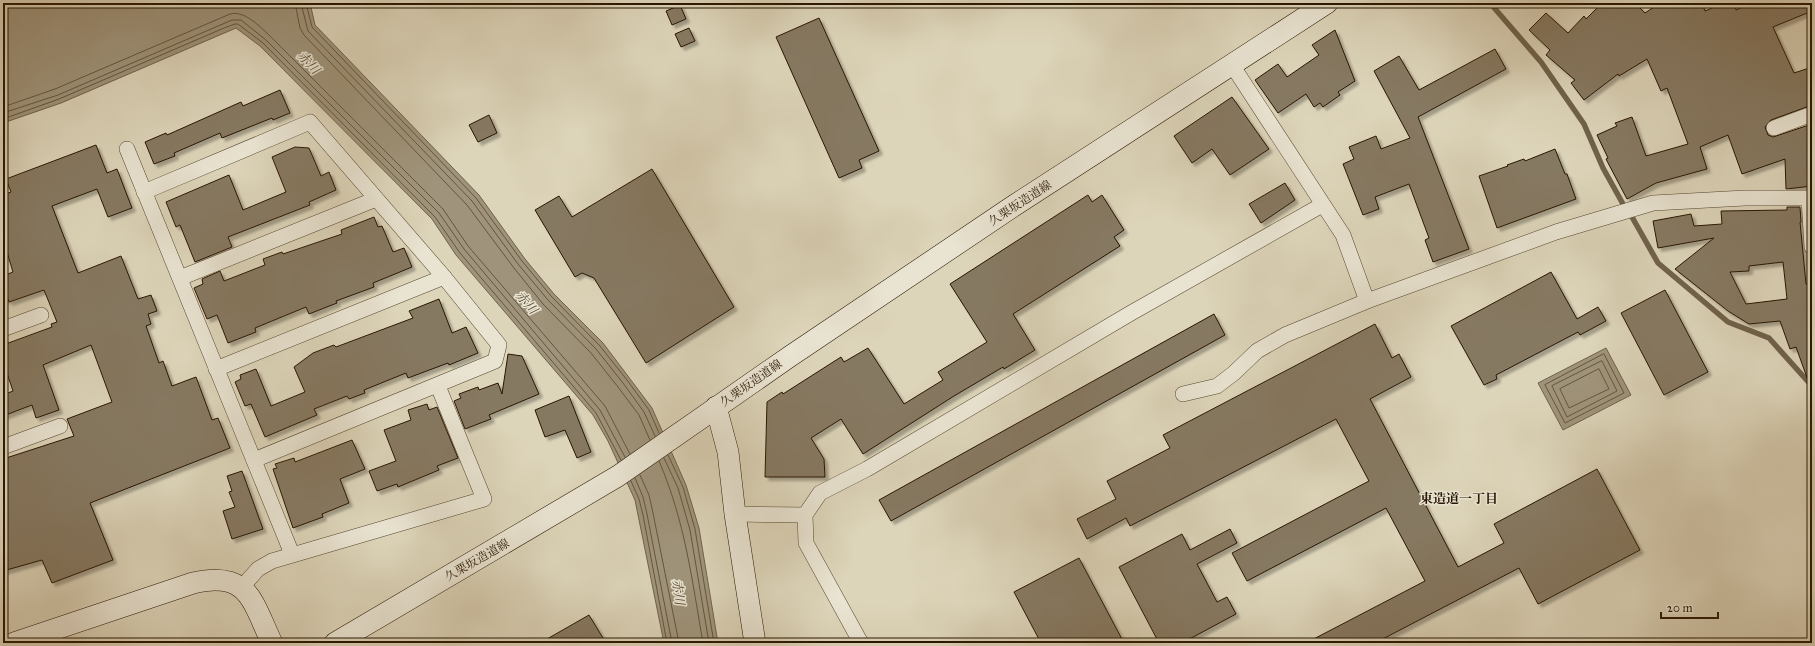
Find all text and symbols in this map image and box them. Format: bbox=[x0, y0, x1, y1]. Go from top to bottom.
water label: 赤川 bbox=[294, 48, 324, 79]
street label: 久栗坂造道線 bbox=[986, 178, 1054, 228]
water label: 赤川 bbox=[512, 288, 542, 319]
street label: 久栗坂造道線 bbox=[717, 357, 785, 409]
district label: 東造道一丁目 bbox=[1420, 491, 1498, 507]
street label: 久栗坂造道線 bbox=[442, 536, 512, 584]
water label: 赤川 bbox=[668, 578, 688, 608]
scale bar bbox=[1661, 594, 1718, 620]
text: 20 m bbox=[1667, 601, 1693, 615]

